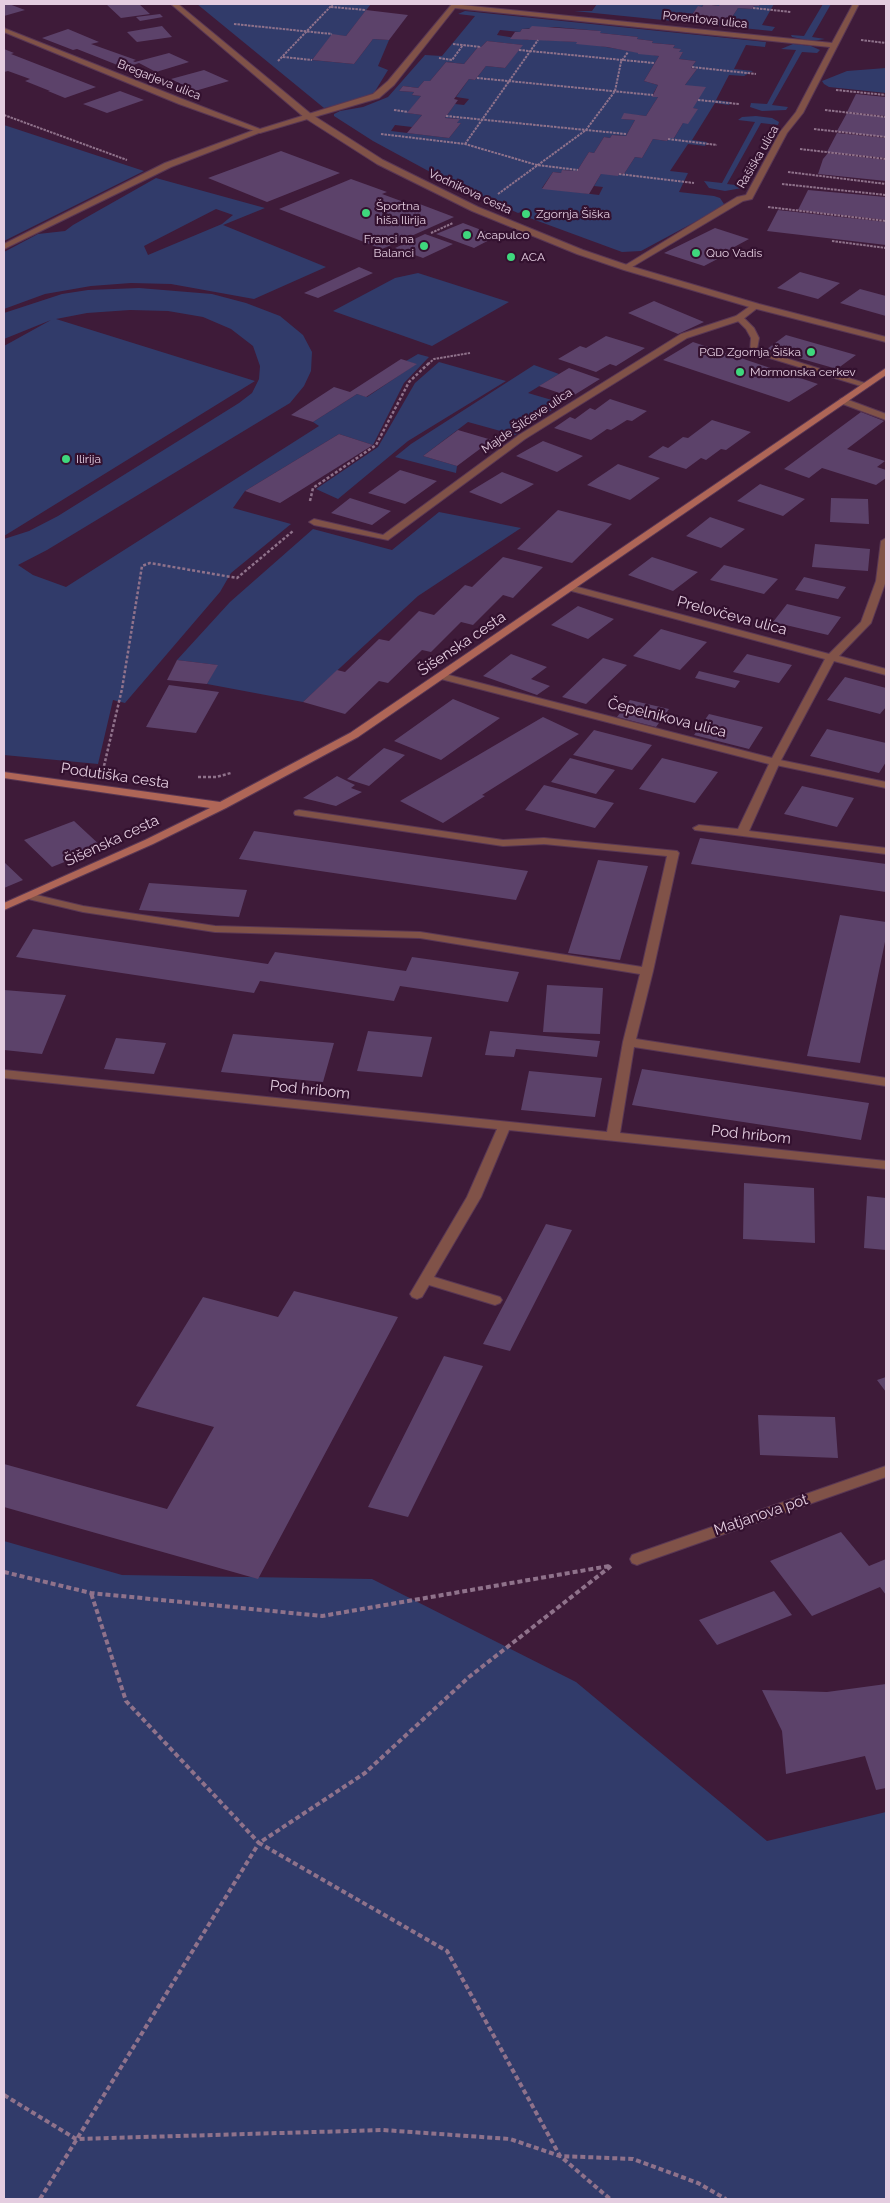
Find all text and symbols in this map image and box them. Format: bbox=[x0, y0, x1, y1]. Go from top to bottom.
street label: Porentova ulica bbox=[662, 8, 748, 32]
street label: Bregarjeva ulica bbox=[115, 57, 203, 103]
street label: Rašiška ulica bbox=[734, 123, 782, 191]
street label: Vodnikova cesta bbox=[426, 166, 514, 218]
place label: Športna hiša Ilirija bbox=[376, 199, 426, 227]
marker: Športna hiša Ilirija bbox=[360, 207, 372, 219]
place label: Zgornja Šiška bbox=[536, 207, 610, 221]
marker: Zgornja Šiška bbox=[520, 208, 532, 220]
place label: Acapulco bbox=[477, 228, 530, 242]
marker: Acapulco bbox=[461, 229, 473, 241]
place label: Franci na Balanci bbox=[364, 232, 414, 260]
marker: Franci na Balanci bbox=[418, 240, 430, 252]
place label: Quo Vadis bbox=[706, 246, 762, 260]
marker: Quo Vadis bbox=[690, 247, 702, 259]
place label: ACA bbox=[521, 250, 545, 264]
marker: ACA bbox=[505, 251, 517, 263]
place label: PGD Zgornja Šiška bbox=[699, 345, 801, 359]
marker: PGD Zgornja Šiška bbox=[805, 346, 817, 358]
place label: Mormonska cerkev bbox=[750, 365, 856, 379]
marker: Mormonska cerkev bbox=[734, 366, 746, 378]
street label: Majde Šilčeve ulica bbox=[479, 385, 575, 457]
place label: Ilirija bbox=[76, 452, 101, 466]
marker: Ilirija bbox=[60, 453, 72, 465]
street label: Prelovčeva ulica bbox=[675, 593, 789, 639]
street label: Šišenska cesta bbox=[415, 608, 509, 680]
street label: Čepelnikova ulica bbox=[606, 695, 728, 741]
street label: Podutiška cesta bbox=[60, 759, 170, 793]
street label: Šišenska cesta bbox=[62, 811, 162, 871]
street label: Pod hribom bbox=[269, 1077, 351, 1103]
street label: Pod hribom bbox=[710, 1122, 792, 1148]
street label: Matjanova pot bbox=[712, 1491, 810, 1539]

